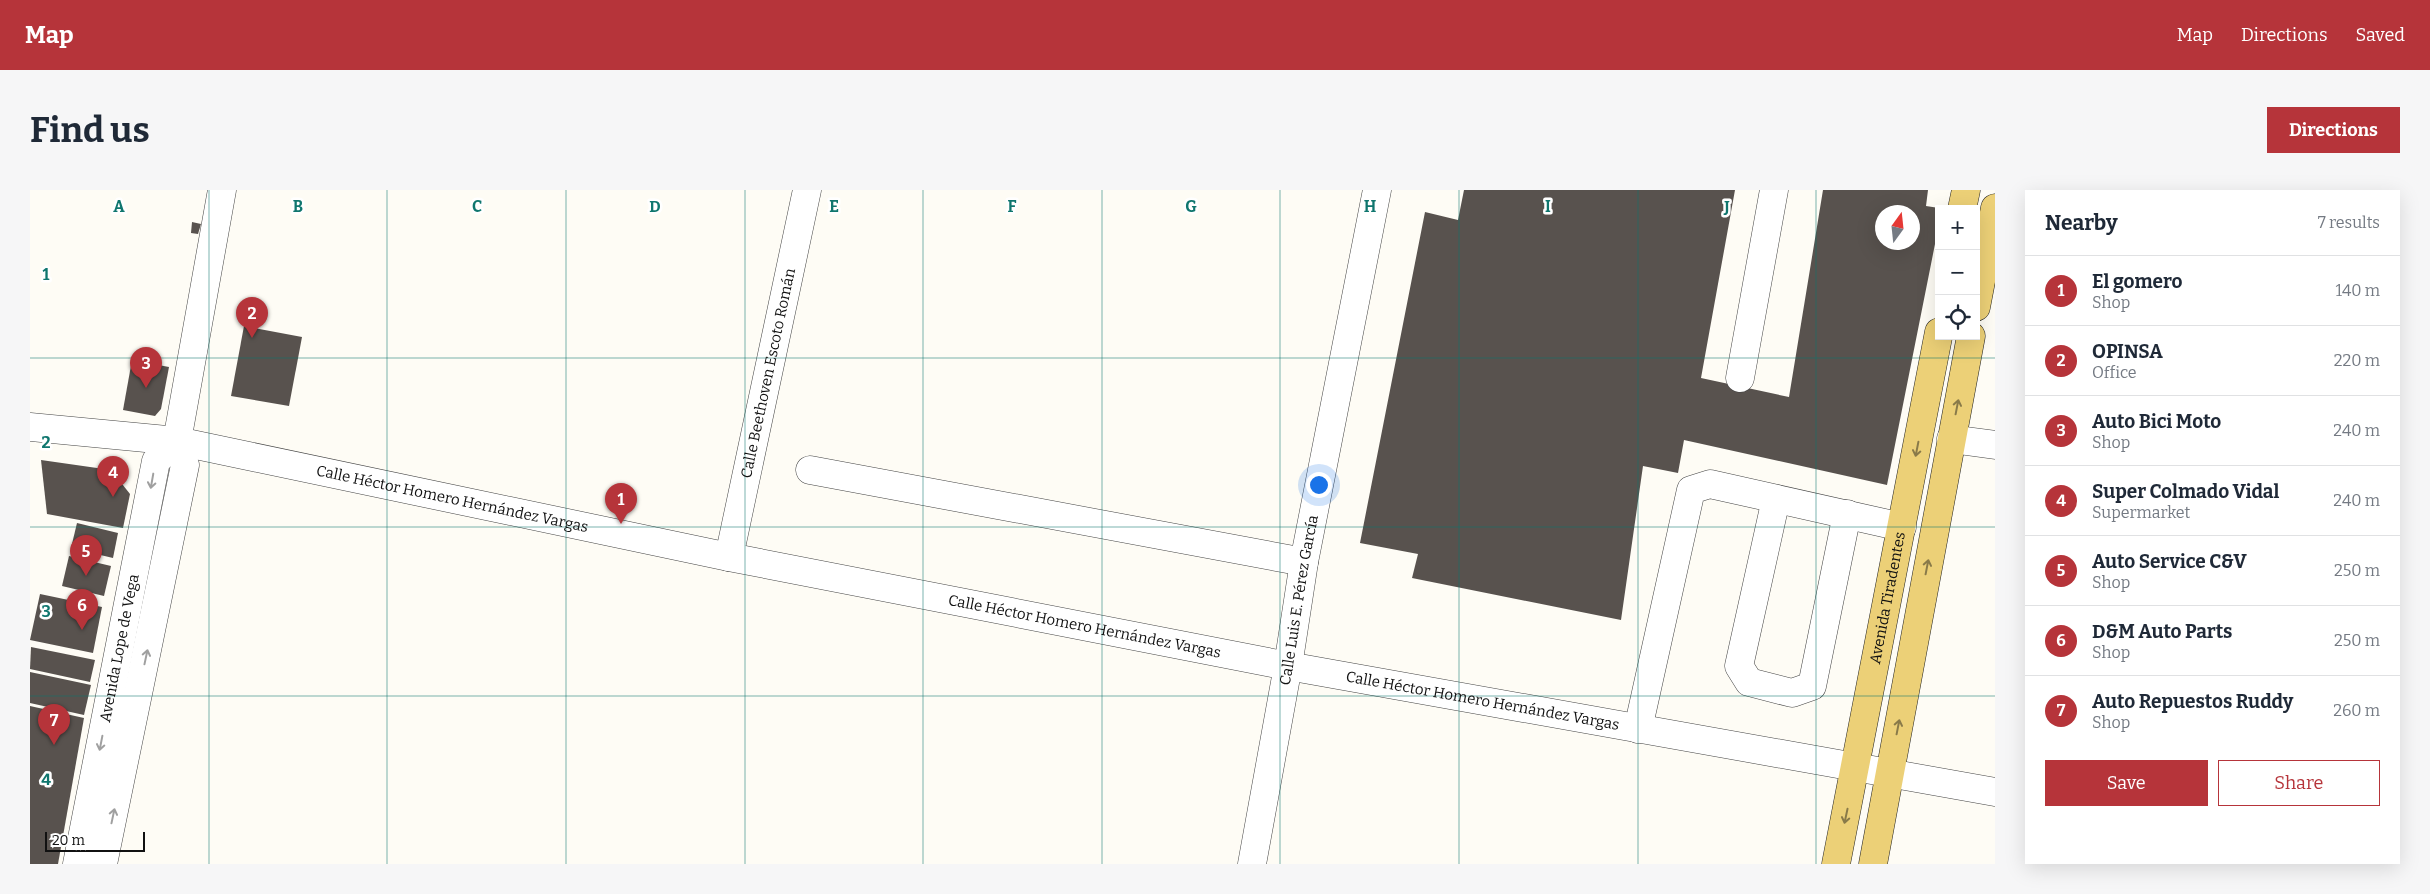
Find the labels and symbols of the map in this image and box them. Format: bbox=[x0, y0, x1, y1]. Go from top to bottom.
text: A bbox=[113, 197, 125, 216]
text: B bbox=[293, 197, 303, 216]
text: C bbox=[472, 197, 482, 216]
text: D bbox=[649, 197, 661, 216]
text: E bbox=[829, 197, 839, 216]
text: F bbox=[1008, 197, 1017, 216]
text: G bbox=[1185, 197, 1197, 216]
text: H bbox=[1364, 197, 1377, 216]
text: I bbox=[1545, 197, 1551, 216]
text: J bbox=[1723, 197, 1730, 216]
north arrow bbox=[1875, 205, 1920, 250]
text: 1 bbox=[43, 265, 50, 284]
street label: Calle Beethoven Escoto Román bbox=[737, 266, 799, 480]
pin: 2 bbox=[236, 297, 268, 338]
pin: 3 bbox=[130, 347, 162, 388]
one-way arrow bbox=[1953, 399, 1963, 415]
text: 2 bbox=[41, 433, 51, 452]
one-way arrow bbox=[1911, 440, 1921, 456]
pin: 4 bbox=[97, 456, 129, 497]
street label: Calle Héctor Homero Hernández Vargas bbox=[315, 462, 590, 536]
your location bbox=[1306, 472, 1332, 498]
one-way arrow bbox=[147, 473, 157, 489]
pin: 1 bbox=[605, 483, 637, 524]
street label: Calle Luis E. Pérez García bbox=[1276, 514, 1322, 687]
street label: Avenida Tiradentes bbox=[1866, 530, 1909, 666]
pin: 5 bbox=[70, 535, 102, 576]
one-way arrow bbox=[1923, 559, 1933, 575]
street label: Avenida Lope de Vega bbox=[96, 572, 143, 724]
pin: 6 bbox=[66, 589, 98, 630]
street label: Calle Héctor Homero Hernández Vargas bbox=[947, 591, 1223, 662]
text: 3 bbox=[41, 602, 51, 621]
one-way arrow bbox=[142, 650, 151, 666]
street label: Calle Héctor Homero Hernández Vargas bbox=[1344, 667, 1621, 734]
pin: 7 bbox=[38, 704, 70, 745]
one-way arrow bbox=[1893, 719, 1903, 735]
one-way arrow bbox=[96, 735, 105, 751]
text: 4 bbox=[41, 770, 51, 789]
one-way arrow bbox=[1840, 808, 1850, 824]
one-way arrow bbox=[109, 809, 118, 825]
scale bar bbox=[45, 829, 145, 852]

